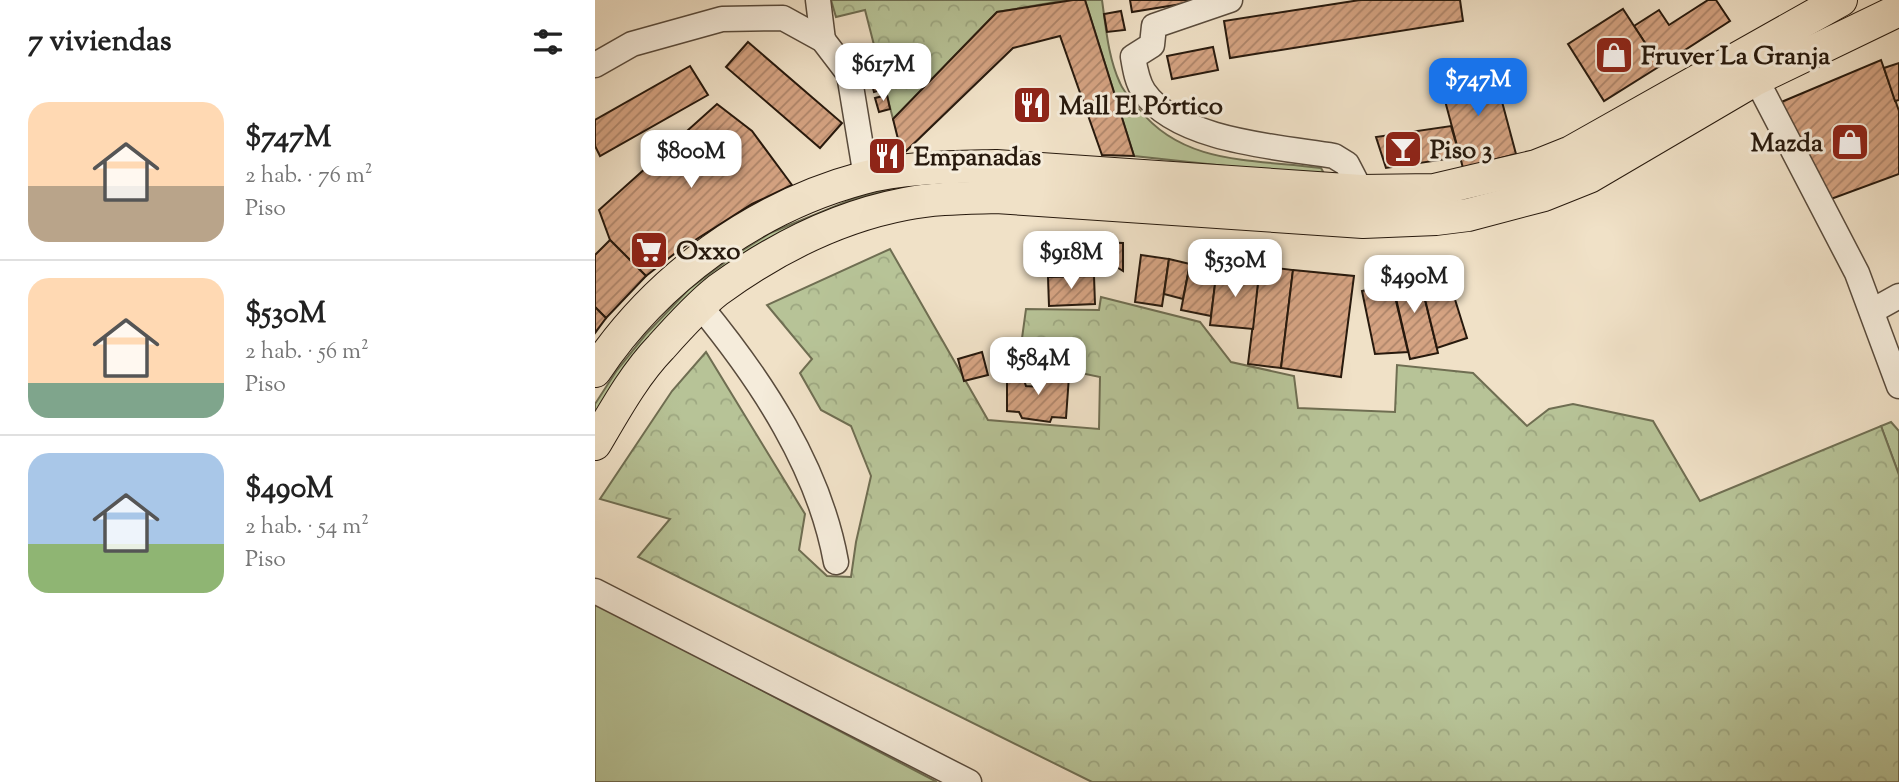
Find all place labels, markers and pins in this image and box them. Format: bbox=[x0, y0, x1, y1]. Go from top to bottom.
shop icon: Fruver La Granja bbox=[1593, 34, 1635, 76]
place label: Fruver La Granja bbox=[1641, 39, 1830, 76]
pin: $617M bbox=[834, 43, 932, 103]
pin: $747M bbox=[1429, 58, 1527, 118]
restaurant icon: Mall El Pórtico bbox=[1011, 84, 1053, 126]
place label: Mall El Pórtico bbox=[1059, 89, 1223, 126]
shop icon: Mazda bbox=[1829, 121, 1871, 163]
place label: Mazda bbox=[1751, 126, 1823, 163]
bar icon: Piso 3 bbox=[1382, 128, 1424, 170]
pin: $800M bbox=[642, 130, 740, 190]
place label: Piso 3 bbox=[1430, 133, 1492, 170]
restaurant icon: Empanadas bbox=[866, 135, 908, 177]
place label: Empanadas bbox=[914, 140, 1041, 177]
supermarket icon: Oxxo bbox=[628, 229, 670, 271]
pin: $918M bbox=[1022, 232, 1120, 291]
place label: Oxxo bbox=[676, 234, 741, 271]
pin: $530M bbox=[1186, 240, 1284, 299]
pin: $490M bbox=[1365, 256, 1463, 315]
pin: $584M bbox=[989, 338, 1087, 397]

